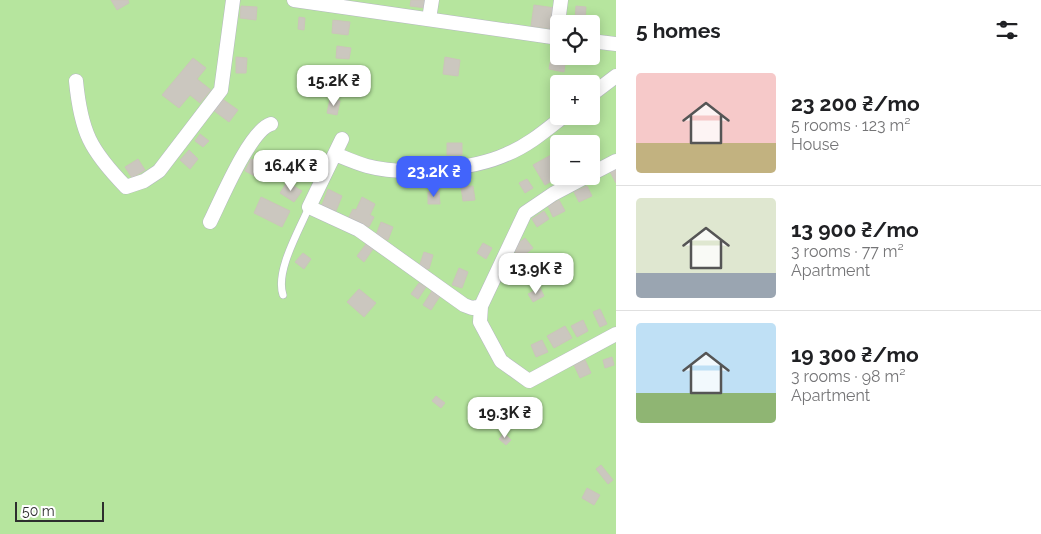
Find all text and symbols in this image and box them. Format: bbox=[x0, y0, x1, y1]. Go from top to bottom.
map controls bbox=[550, 15, 600, 185]
button: locate bbox=[550, 15, 600, 65]
icon: filters bbox=[993, 16, 1021, 44]
text: 5 homes bbox=[636, 18, 721, 43]
pin: 15.2K ₴ bbox=[288, 64, 380, 107]
text: 15.2K ₴ bbox=[308, 71, 360, 90]
button: + bbox=[550, 75, 600, 125]
text: 23 200 ₴/mo bbox=[791, 91, 920, 116]
icon: home bbox=[676, 93, 736, 153]
text: 5 rooms · 123 m² bbox=[791, 116, 911, 135]
button: − bbox=[550, 135, 600, 185]
text: House bbox=[791, 135, 839, 154]
pin: 16.4K ₴ bbox=[245, 150, 337, 192]
text: 16.4K ₴ bbox=[264, 156, 318, 175]
pin: 23.2K ₴ bbox=[388, 156, 480, 198]
text: 23.2K ₴ bbox=[407, 162, 461, 181]
text: 13 900 ₴/mo bbox=[791, 217, 919, 242]
icon: home bbox=[676, 218, 736, 278]
text: 3 rooms · 77 m² bbox=[791, 242, 904, 261]
pin: 13.9K ₴ bbox=[490, 252, 582, 295]
text: 13.9K ₴ bbox=[510, 259, 562, 278]
text: Apartment bbox=[791, 261, 870, 280]
text: 19 300 ₴/mo bbox=[791, 342, 919, 367]
icon: home bbox=[676, 343, 736, 403]
text: 3 rooms · 98 m² bbox=[791, 367, 906, 386]
text: Apartment bbox=[791, 386, 870, 405]
pin: 19.3K ₴ bbox=[459, 396, 551, 439]
text: 19.3K ₴ bbox=[479, 403, 531, 422]
scale bar bbox=[15, 499, 104, 522]
text: 50 m bbox=[22, 503, 55, 519]

